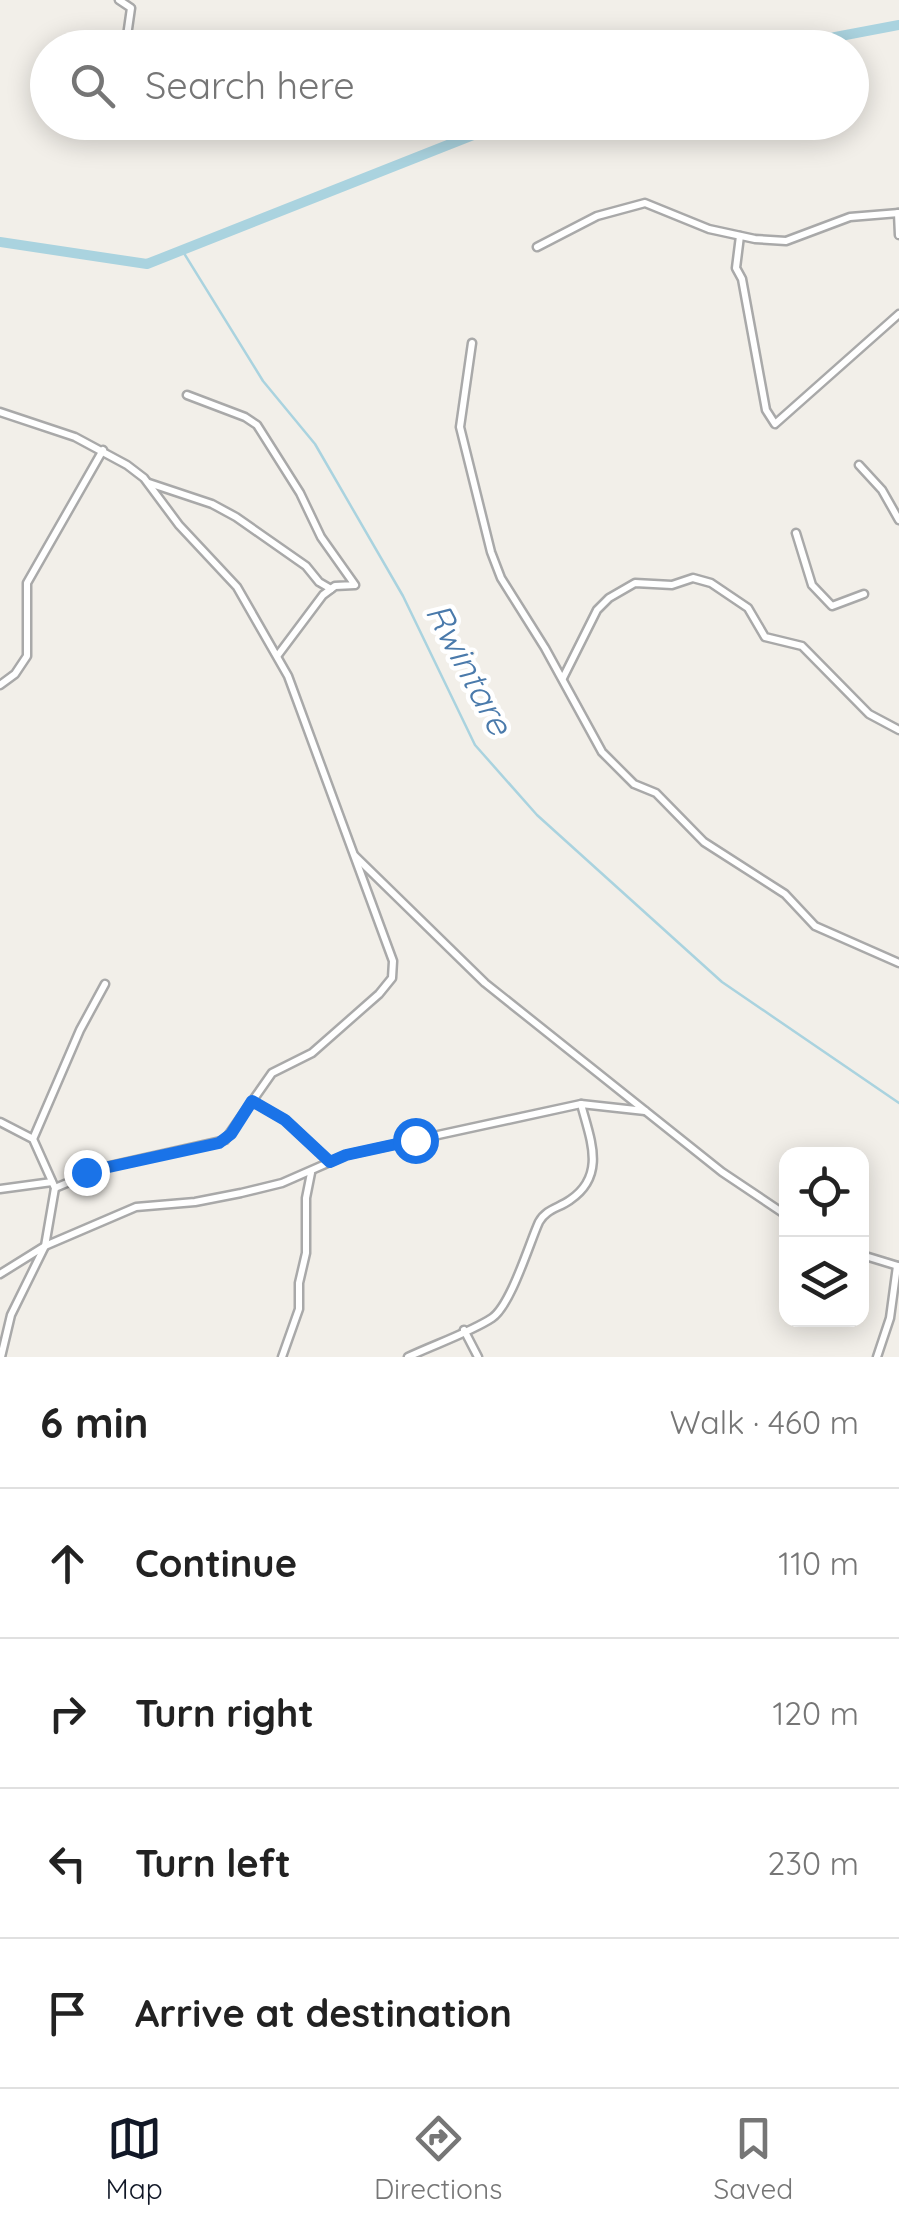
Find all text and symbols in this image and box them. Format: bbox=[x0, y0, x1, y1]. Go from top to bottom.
search box bbox=[30, 30, 869, 140]
icon: search bbox=[65, 58, 120, 113]
text: Search here bbox=[145, 61, 355, 109]
water label: Rwintare bbox=[417, 595, 523, 743]
route start bbox=[393, 1118, 439, 1164]
map controls bbox=[779, 1147, 869, 1327]
button: locate bbox=[779, 1147, 869, 1237]
route end bbox=[64, 1150, 110, 1196]
button: layers bbox=[779, 1237, 869, 1327]
text: 6 min bbox=[40, 1396, 149, 1449]
text: Walk · 460 m bbox=[670, 1402, 859, 1442]
icon: ahead bbox=[40, 1536, 95, 1591]
text: Continue bbox=[135, 1539, 297, 1587]
text: 110 m bbox=[778, 1543, 859, 1583]
icon: right bbox=[40, 1686, 95, 1741]
text: Turn right bbox=[135, 1689, 314, 1737]
text: 120 m bbox=[772, 1693, 859, 1733]
icon: left bbox=[40, 1836, 95, 1891]
text: Turn left bbox=[135, 1839, 291, 1887]
text: 230 m bbox=[768, 1843, 859, 1883]
icon: arrive bbox=[40, 1986, 95, 2041]
text: Arrive at destination bbox=[135, 1989, 512, 2037]
tab: Map bbox=[106, 2111, 163, 2206]
tab: Directions bbox=[374, 2111, 502, 2206]
tab: Saved bbox=[714, 2111, 793, 2206]

